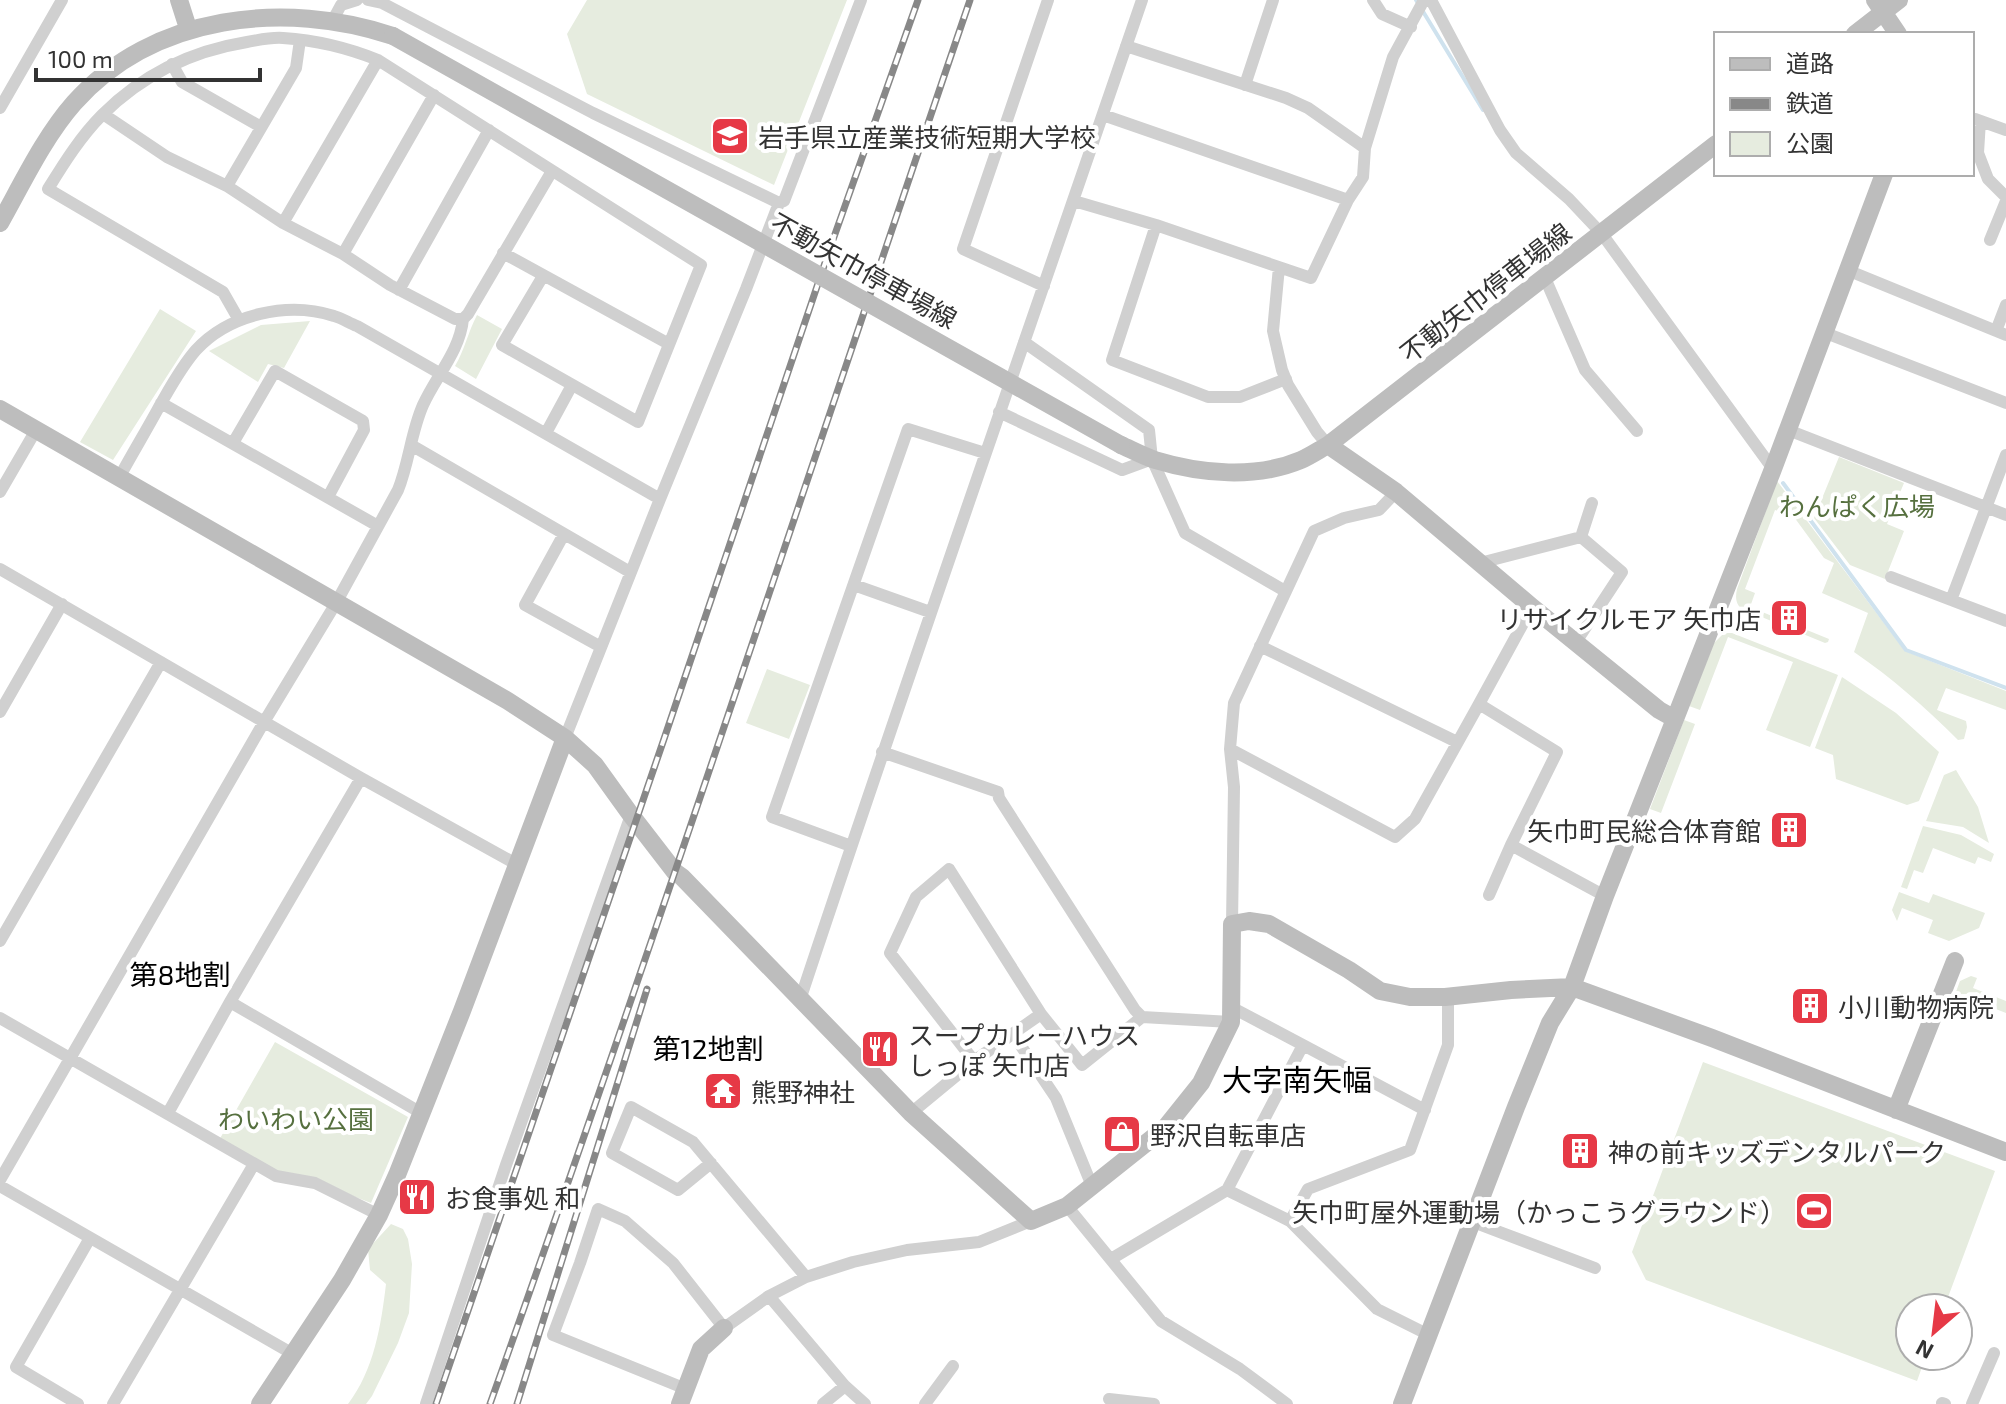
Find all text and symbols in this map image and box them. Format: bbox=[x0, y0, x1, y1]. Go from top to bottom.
scale bar bbox=[36, 32, 260, 82]
legend bbox=[1714, 32, 1974, 176]
text: 100 m bbox=[48, 44, 113, 73]
text: 道路 bbox=[1786, 48, 1834, 77]
text: 鉄道 bbox=[1786, 88, 1834, 117]
school or university icon: 岩手県立産業技術短期大学校 bbox=[709, 115, 751, 157]
place label: 岩手県立産業技術短期大学校 bbox=[758, 121, 1096, 152]
text: 公園 bbox=[1786, 128, 1834, 157]
street label: 不動矢巾停車場線 bbox=[766, 206, 962, 334]
street label: 不動矢巾停車場線 bbox=[1393, 216, 1577, 368]
park label: わんぱく広場 bbox=[1779, 490, 1935, 521]
building icon: リサイクルモア 矢巾店 bbox=[1768, 597, 1810, 639]
place label: リサイクルモア 矢巾店 bbox=[1497, 603, 1761, 634]
building icon: 矢巾町民総合体育館 bbox=[1768, 809, 1810, 851]
place label: 矢巾町民総合体育館 bbox=[1527, 815, 1761, 846]
district label: 第8地割 bbox=[130, 957, 231, 991]
building icon: 小川動物病院 bbox=[1789, 985, 1831, 1027]
place label: 小川動物病院 bbox=[1838, 991, 1994, 1022]
place label: スープカレーハウス しっぽ 矢巾店 bbox=[908, 1019, 1140, 1080]
restaurant icon: スープカレーハウス しっぽ 矢巾店 bbox=[859, 1028, 901, 1070]
district label: 第12地割 bbox=[653, 1031, 763, 1065]
district label: 大字南矢幅 bbox=[1222, 1061, 1372, 1097]
temple icon: 熊野神社 bbox=[702, 1070, 744, 1112]
place label: 熊野神社 bbox=[751, 1076, 855, 1107]
park label: わいわい公園 bbox=[218, 1103, 374, 1134]
shop icon: 野沢自転車店 bbox=[1101, 1113, 1143, 1155]
place label: 野沢自転車店 bbox=[1150, 1119, 1306, 1150]
building icon: 神の前キッズデンタルパーク bbox=[1559, 1130, 1601, 1172]
place label: 神の前キッズデンタルパーク bbox=[1608, 1136, 1946, 1167]
restaurant icon: お食事処 和 bbox=[396, 1176, 438, 1218]
place label: お食事処 和 bbox=[445, 1182, 581, 1213]
sports icon: 矢巾町屋外運動場（かっこうグラウンド） bbox=[1793, 1190, 1835, 1232]
place label: 矢巾町屋外運動場（かっこうグラウンド） bbox=[1292, 1196, 1786, 1227]
north arrow bbox=[1894, 1292, 1974, 1372]
text: N bbox=[1911, 1335, 1937, 1366]

